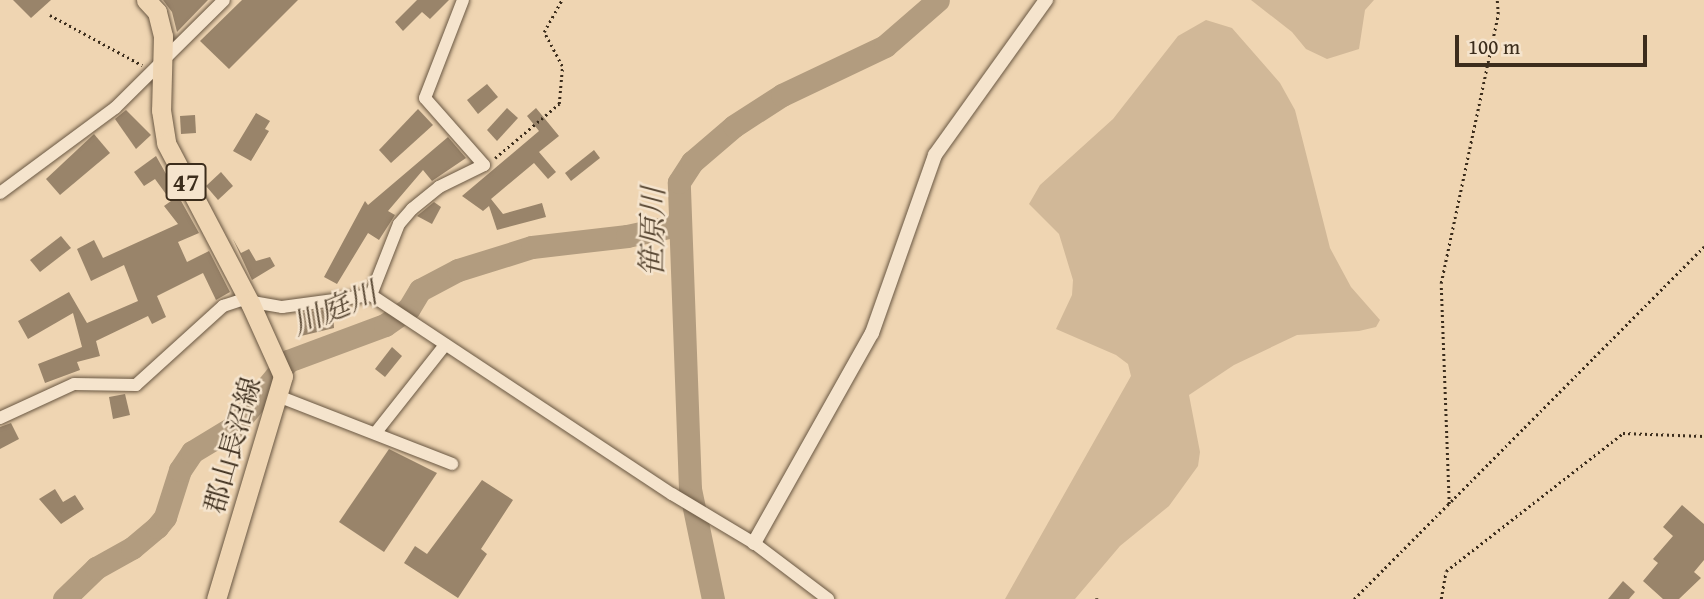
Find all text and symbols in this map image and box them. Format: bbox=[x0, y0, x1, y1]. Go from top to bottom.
scale bar bbox=[1459, 21, 1652, 65]
text: 100 m bbox=[1468, 31, 1520, 62]
road number: 47 bbox=[165, 160, 207, 204]
water label: 笹原川 bbox=[633, 187, 671, 277]
water label: 川庭川 bbox=[286, 274, 382, 342]
street label: 郡山長沼線 bbox=[197, 373, 267, 517]

